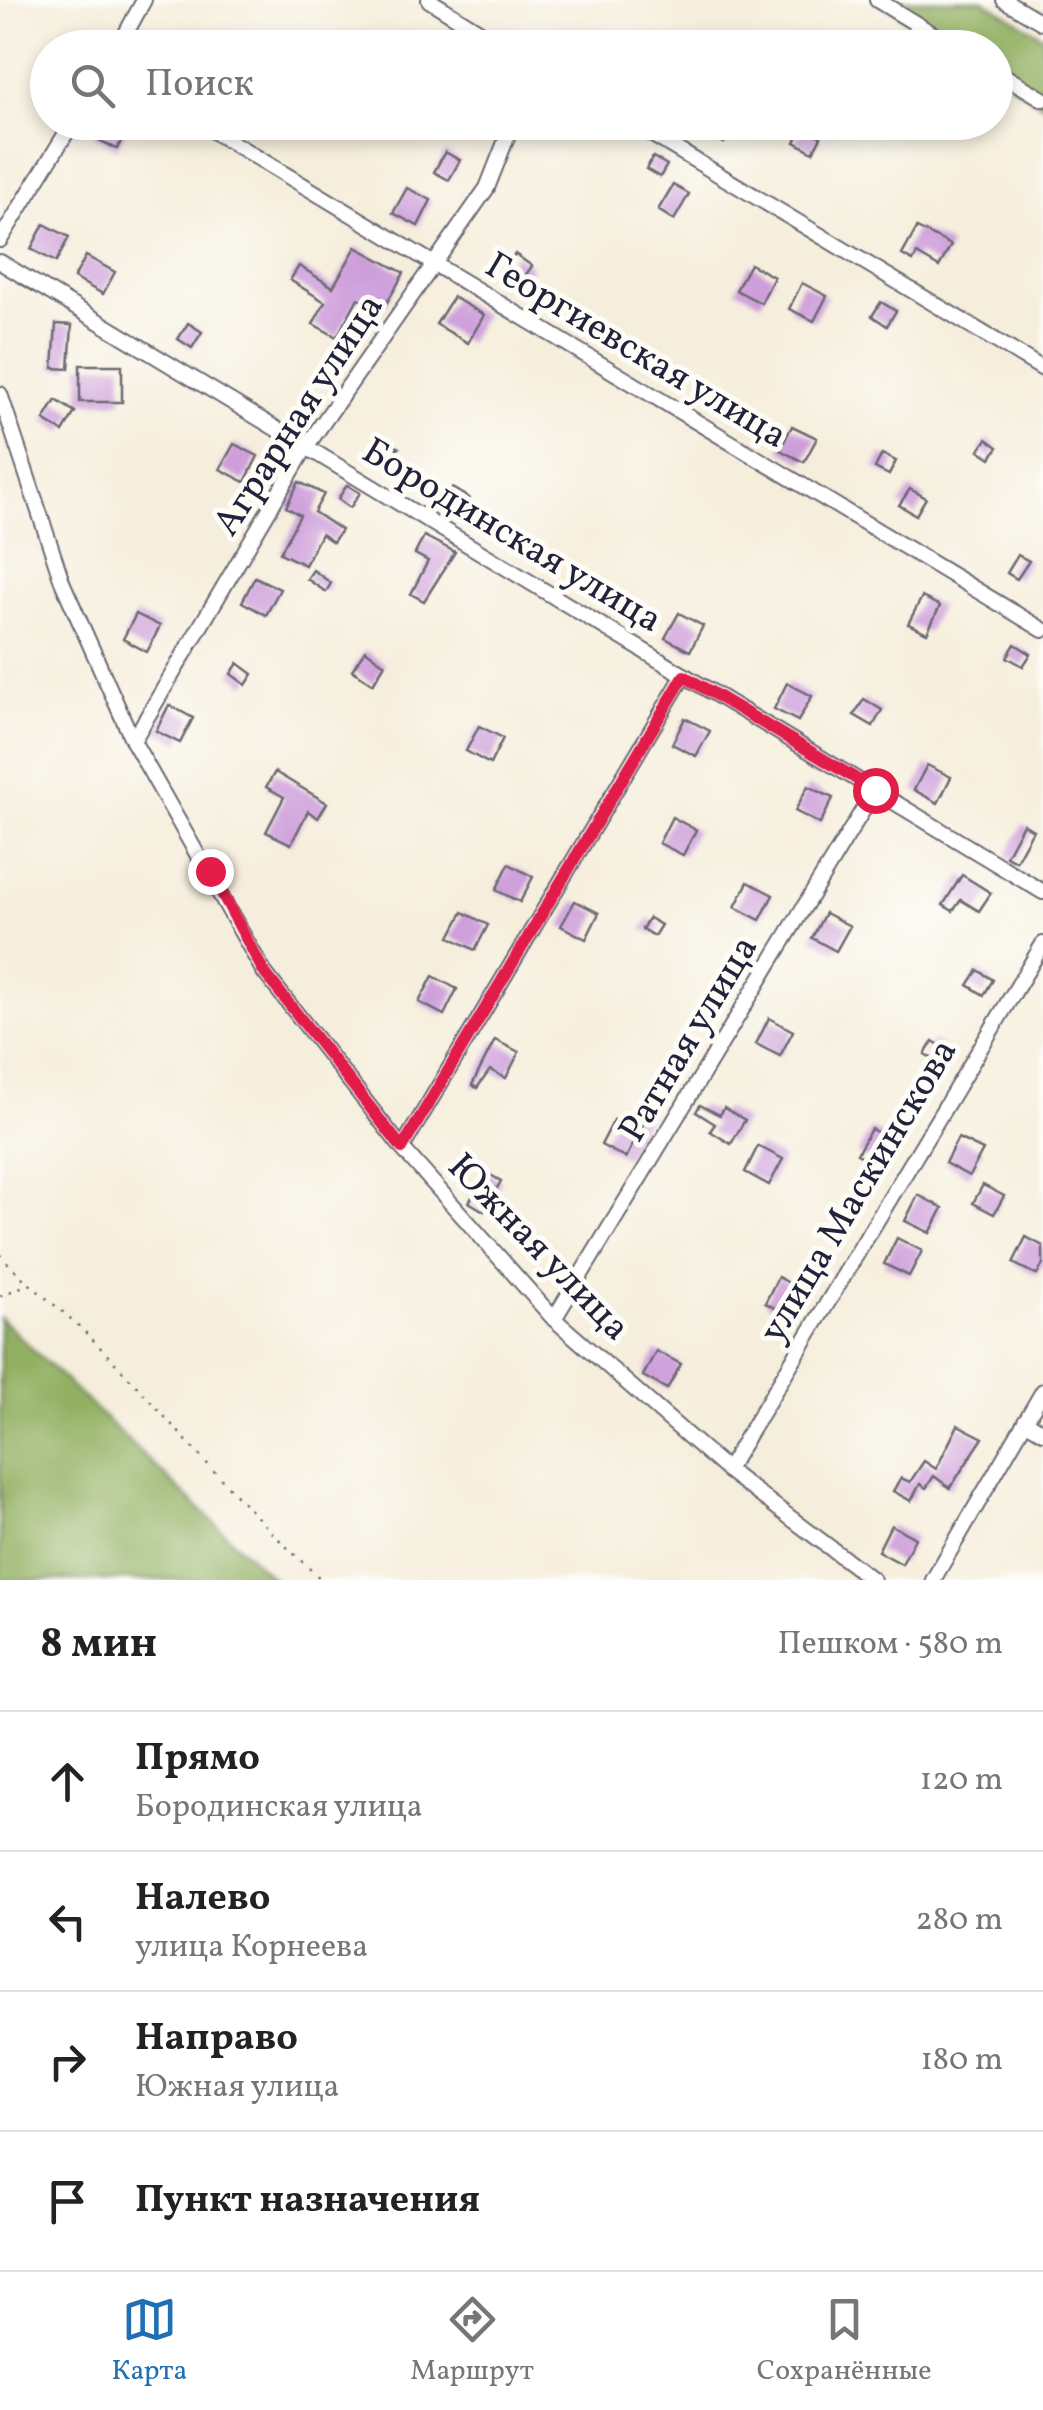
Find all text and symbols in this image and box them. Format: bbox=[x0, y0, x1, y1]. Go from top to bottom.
search box bbox=[30, 30, 1013, 140]
icon: search bbox=[65, 58, 120, 113]
text: Поиск bbox=[145, 59, 254, 112]
street label: Георгиевская улица bbox=[474, 241, 796, 463]
street label: Аграрная улица bbox=[202, 285, 398, 547]
street label: Бородинская улица bbox=[351, 426, 671, 648]
route start bbox=[853, 768, 899, 814]
route end bbox=[188, 849, 234, 895]
street label: Ратная улица bbox=[607, 927, 773, 1153]
street label: улица Маскинскова bbox=[748, 1030, 972, 1354]
street label: Южная улица bbox=[434, 1143, 641, 1354]
text: 8 мин bbox=[40, 1616, 157, 1675]
text: Пешком · 580 m bbox=[778, 1623, 1003, 1667]
text: Прямо bbox=[135, 1733, 260, 1786]
icon: ahead bbox=[40, 1754, 95, 1809]
text: 120 m bbox=[920, 1759, 1003, 1803]
text: Бородинская улица bbox=[135, 1786, 423, 1830]
text: Налево bbox=[135, 1873, 271, 1926]
icon: left bbox=[40, 1894, 95, 1949]
text: 280 m bbox=[916, 1899, 1003, 1943]
text: улица Корнеева bbox=[135, 1926, 368, 1970]
text: Направо bbox=[135, 2013, 298, 2066]
icon: right bbox=[40, 2034, 95, 2089]
text: 180 m bbox=[920, 2039, 1003, 2083]
text: Южная улица bbox=[135, 2066, 340, 2110]
icon: arrive bbox=[40, 2174, 95, 2229]
text: Пункт назначения bbox=[135, 2175, 480, 2228]
tab: Карта bbox=[111, 2292, 187, 2391]
tab: Маршрут bbox=[410, 2292, 534, 2391]
tab: Сохранённые bbox=[757, 2292, 932, 2391]

